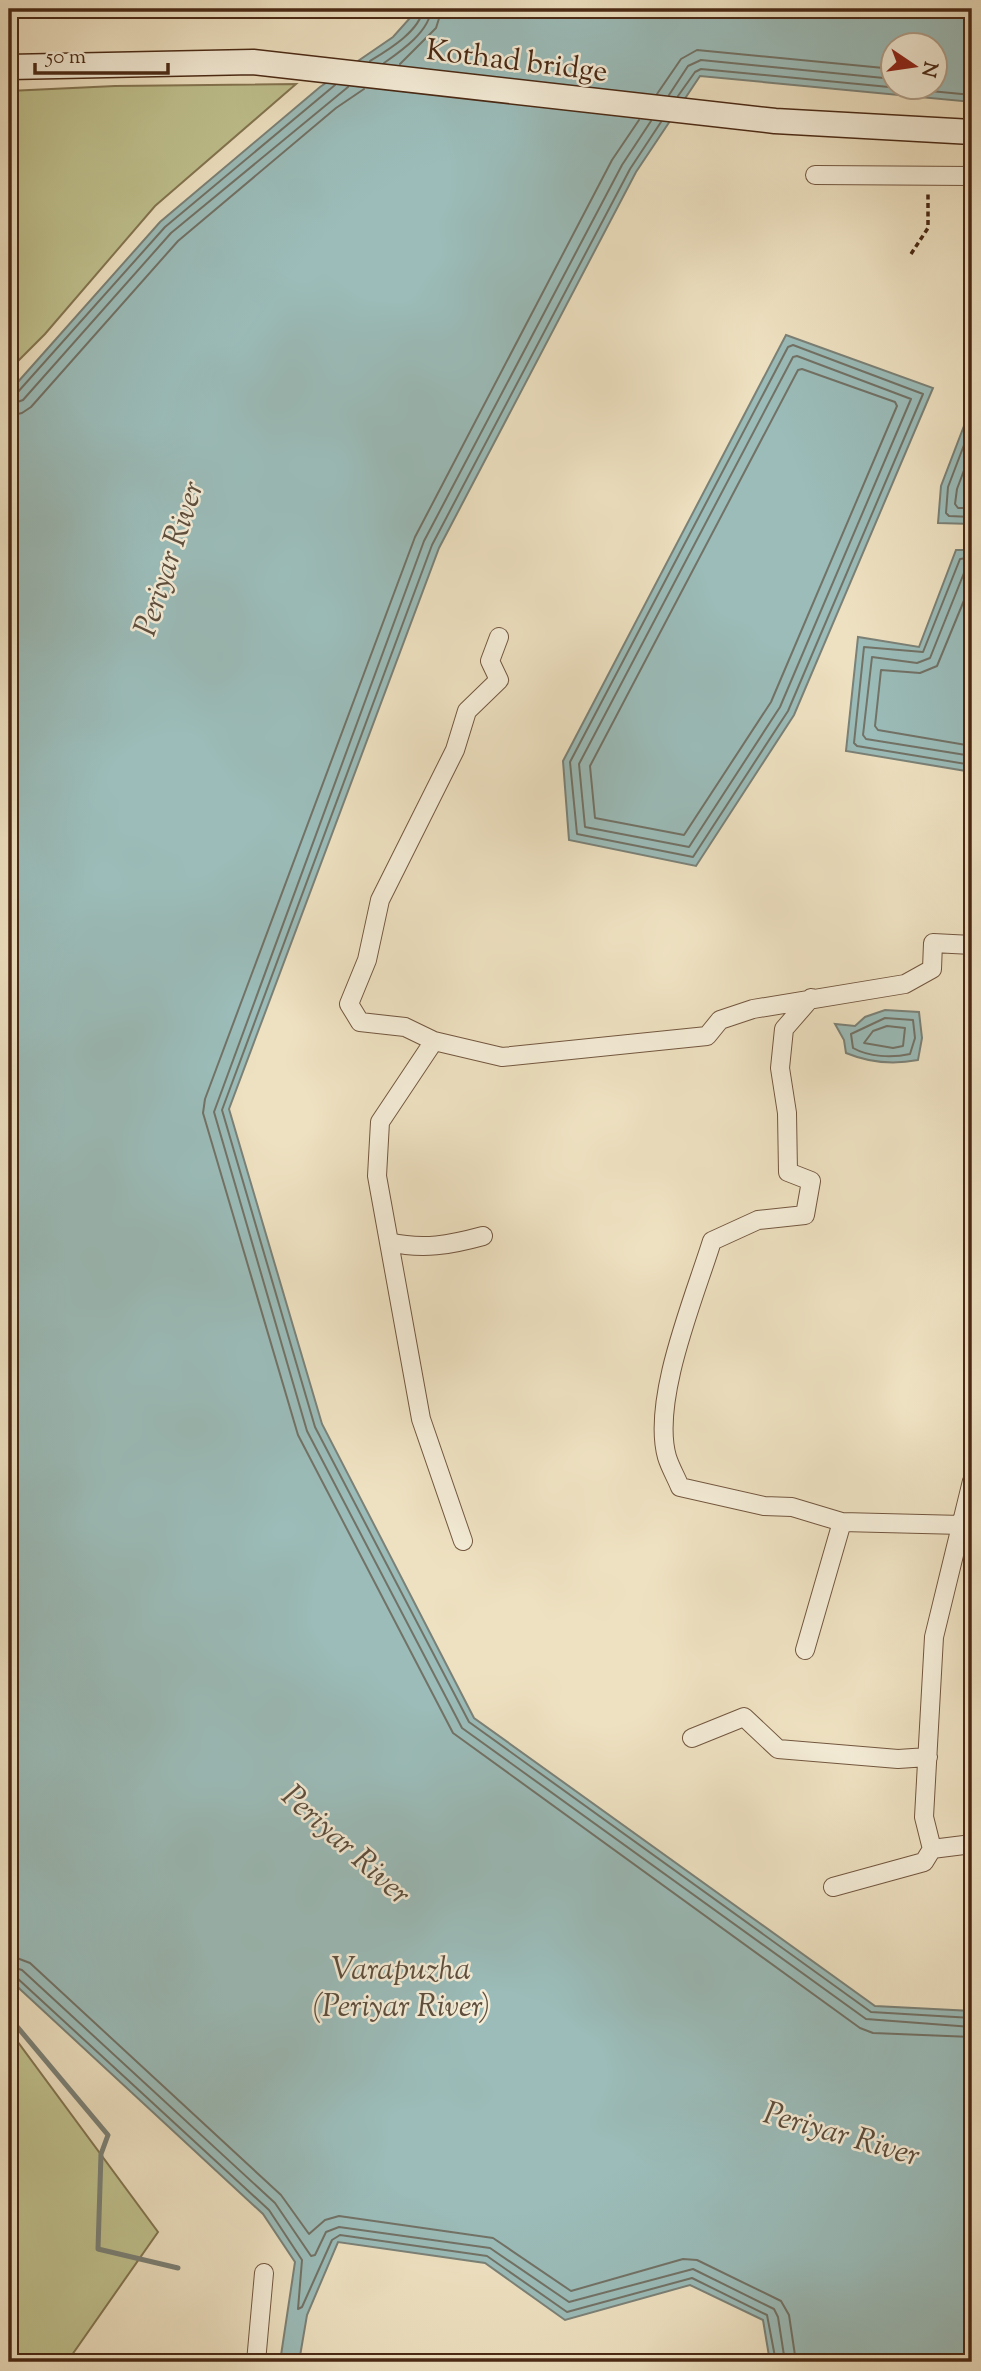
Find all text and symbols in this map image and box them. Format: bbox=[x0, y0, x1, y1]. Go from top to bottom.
street label: Kothad bridge bbox=[424, 30, 610, 95]
scale bar bbox=[35, 32, 168, 76]
north arrow bbox=[880, 32, 950, 102]
text: 50 m bbox=[45, 43, 86, 73]
text: N bbox=[913, 59, 943, 80]
water label: Periyar River bbox=[124, 475, 218, 643]
water label: Periyar River bbox=[270, 1775, 420, 1917]
water label: Varapuzha (Periyar River) bbox=[312, 1948, 490, 2031]
water label: Periyar River bbox=[758, 2092, 925, 2180]

